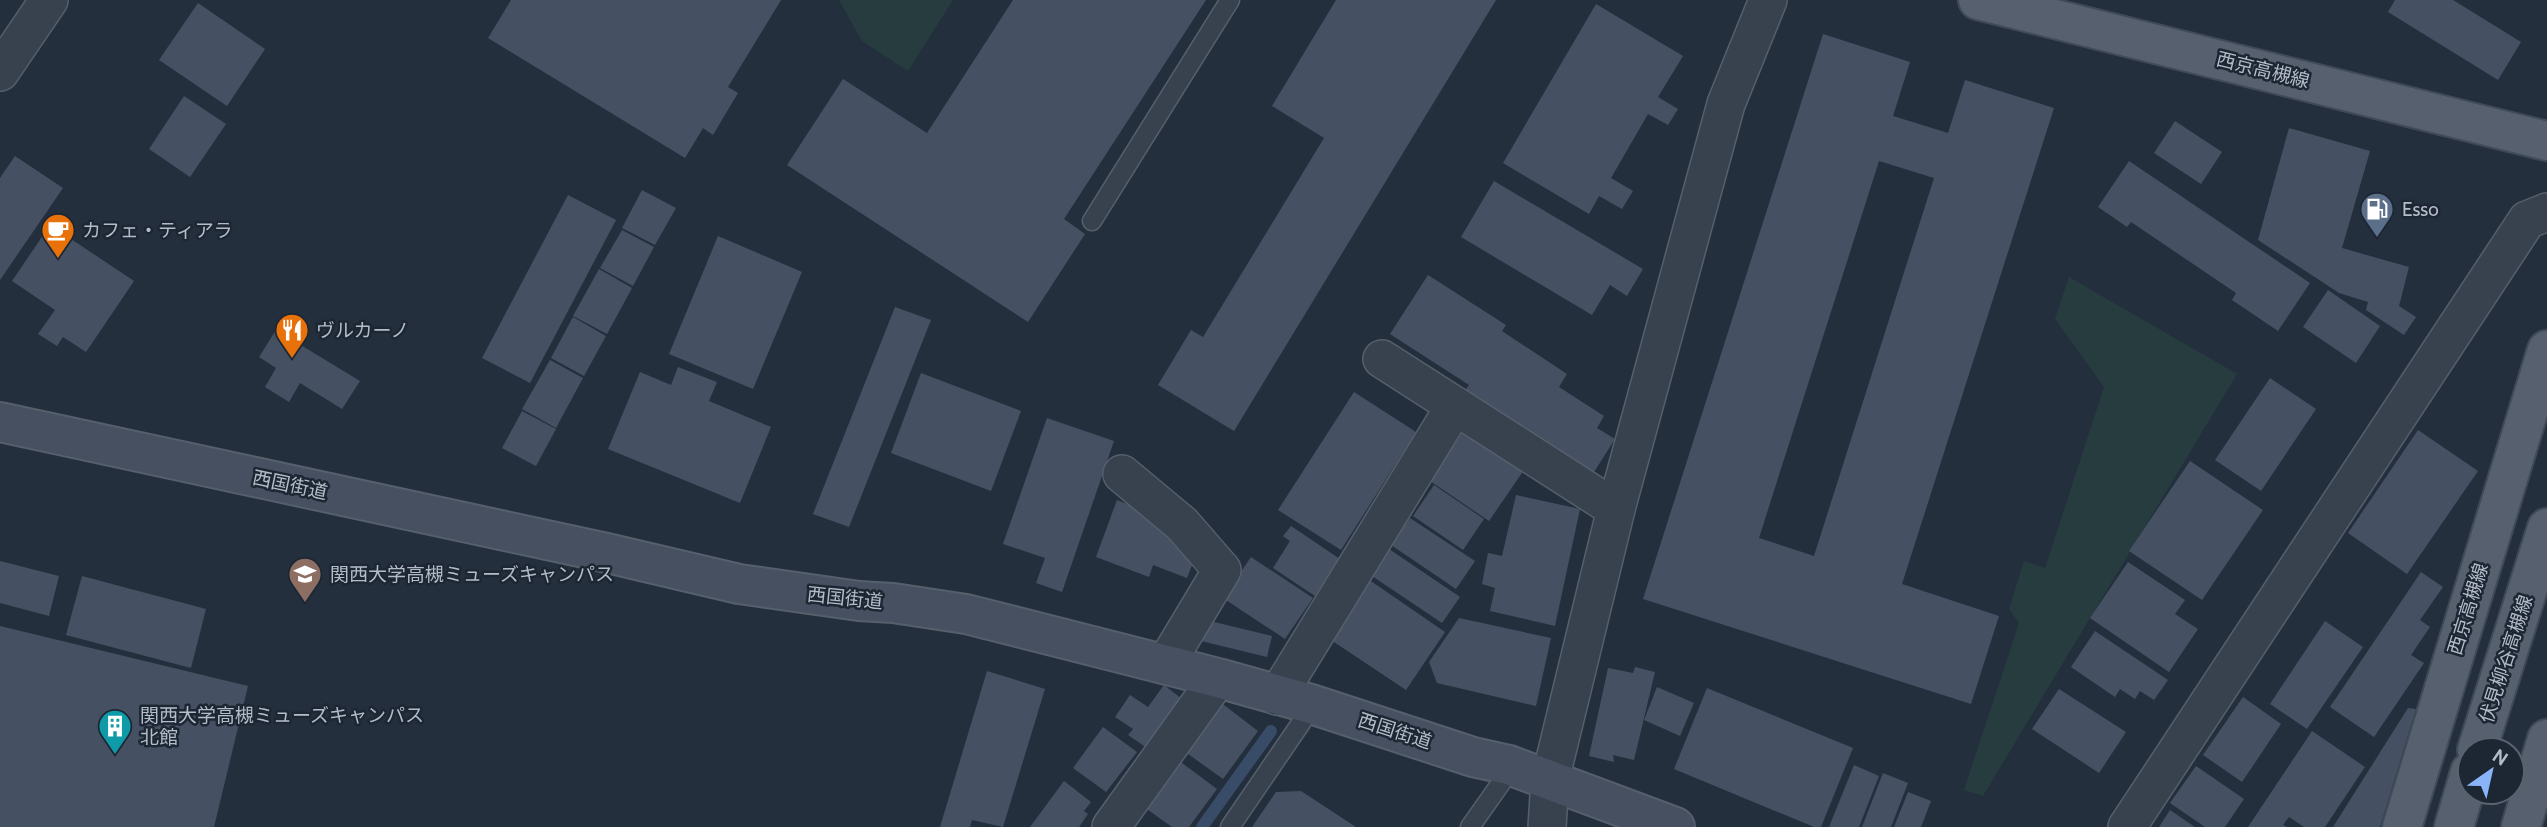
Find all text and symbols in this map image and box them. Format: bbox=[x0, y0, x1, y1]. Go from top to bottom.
street label: 西京高槻線 bbox=[2214, 47, 2312, 93]
fuel station icon: Esso bbox=[2358, 190, 2396, 239]
place label: Esso bbox=[2402, 198, 2439, 221]
cafe icon: カフェ・ティアラ bbox=[39, 211, 77, 260]
place label: カフェ・ティアラ bbox=[82, 219, 233, 242]
restaurant icon: ヴルカーノ bbox=[273, 311, 311, 360]
place label: ヴルカーノ bbox=[316, 319, 409, 342]
street label: 西国街道 bbox=[250, 466, 330, 504]
school or university icon: 関西大学高槻ミューズキャンパス bbox=[286, 555, 324, 604]
street label: 西京高槻線 bbox=[2443, 560, 2493, 658]
place label: 関西大学高槻ミューズキャンパス bbox=[330, 563, 614, 586]
street label: 西国街道 bbox=[806, 583, 884, 613]
street label: 伏見柳谷高槻線 bbox=[2475, 592, 2537, 726]
place label: 関西大学高槻ミューズキャンパス 北館 bbox=[140, 704, 424, 749]
building icon: 関西大学高槻ミューズキャンパス 北館 bbox=[96, 707, 134, 756]
street label: 西国街道 bbox=[1355, 708, 1435, 754]
north arrow bbox=[2456, 736, 2526, 806]
text: N bbox=[2488, 744, 2512, 771]

